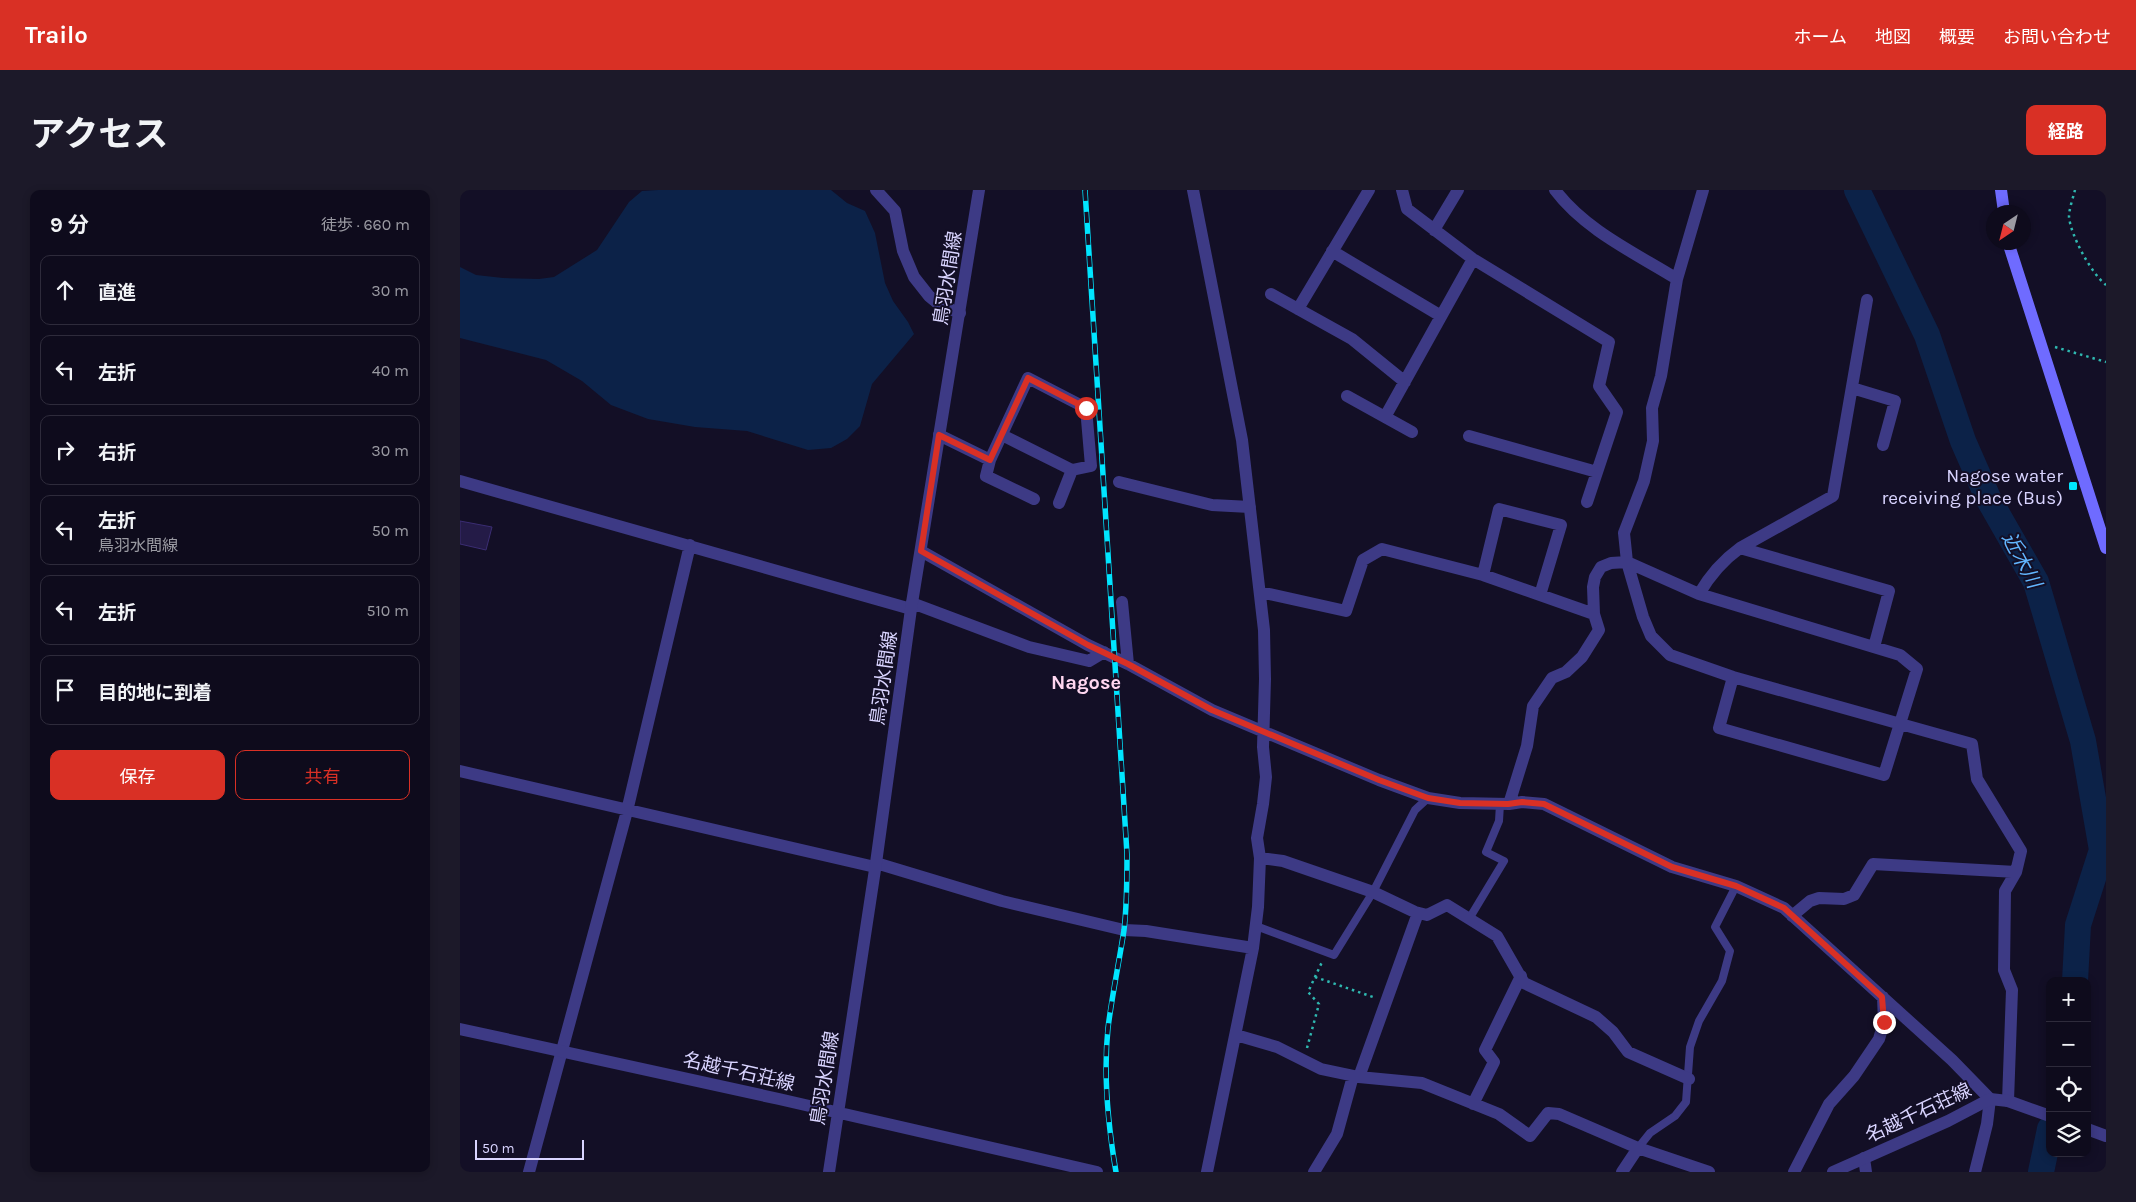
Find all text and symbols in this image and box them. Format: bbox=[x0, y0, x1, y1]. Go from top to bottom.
text: Trailo bbox=[25, 21, 88, 49]
text: ホーム bbox=[1794, 26, 1847, 48]
text: 地図 bbox=[1875, 26, 1911, 48]
text: 概要 bbox=[1939, 26, 1975, 48]
text: お問い合わせ bbox=[2003, 26, 2111, 48]
button: 経路 bbox=[2026, 105, 2106, 155]
text: アクセス bbox=[30, 114, 168, 155]
north arrow bbox=[1986, 205, 2031, 250]
text: 9 分 bbox=[50, 213, 89, 237]
text: 徒歩 · 660 m bbox=[321, 215, 410, 234]
street label: 鳥羽水間線 bbox=[930, 230, 966, 327]
icon: ahead bbox=[51, 276, 79, 304]
text: 30 m bbox=[371, 281, 409, 300]
text: 直進 bbox=[98, 282, 136, 304]
icon: left bbox=[51, 356, 79, 384]
text: 40 m bbox=[372, 361, 409, 380]
text: 左折 bbox=[98, 362, 136, 384]
route start bbox=[1075, 397, 1098, 420]
icon: right bbox=[51, 436, 79, 464]
text: 30 m bbox=[371, 441, 409, 460]
text: 右折 bbox=[98, 442, 136, 464]
place label: Nagose water receiving place (Bus) bbox=[1881, 465, 2063, 509]
marker: Nagose water receiving place (Bus) bbox=[2067, 480, 2079, 492]
text: 左折 bbox=[98, 510, 136, 532]
icon: left bbox=[51, 516, 79, 544]
text: 50 m bbox=[372, 521, 409, 540]
water label: 近木川 bbox=[1997, 528, 2047, 594]
text: 鳥羽水間線 bbox=[98, 536, 178, 555]
icon: left bbox=[51, 596, 79, 624]
text: 510 m bbox=[366, 601, 409, 620]
text: 左折 bbox=[98, 602, 136, 624]
street label: 鳥羽水間線 bbox=[866, 630, 901, 727]
district label: Nagose bbox=[1051, 671, 1121, 694]
icon: arrive bbox=[51, 676, 79, 704]
text: 目的地に到着 bbox=[98, 682, 212, 704]
button: 保存 bbox=[50, 750, 225, 800]
button: 共有 bbox=[235, 750, 410, 800]
map controls bbox=[2046, 977, 2091, 1157]
button: + bbox=[2046, 977, 2091, 1022]
route end bbox=[1873, 1011, 1896, 1034]
button: − bbox=[2046, 1022, 2091, 1067]
street label: 鳥羽水間線 bbox=[807, 1030, 843, 1127]
street label: 名越千石荘線 bbox=[681, 1048, 797, 1096]
button: locate bbox=[2046, 1067, 2091, 1112]
street label: 名越千石荘線 bbox=[1862, 1079, 1975, 1147]
button: layers bbox=[2046, 1112, 2091, 1157]
scale bar bbox=[475, 1137, 584, 1160]
text: 50 m bbox=[482, 1140, 515, 1157]

